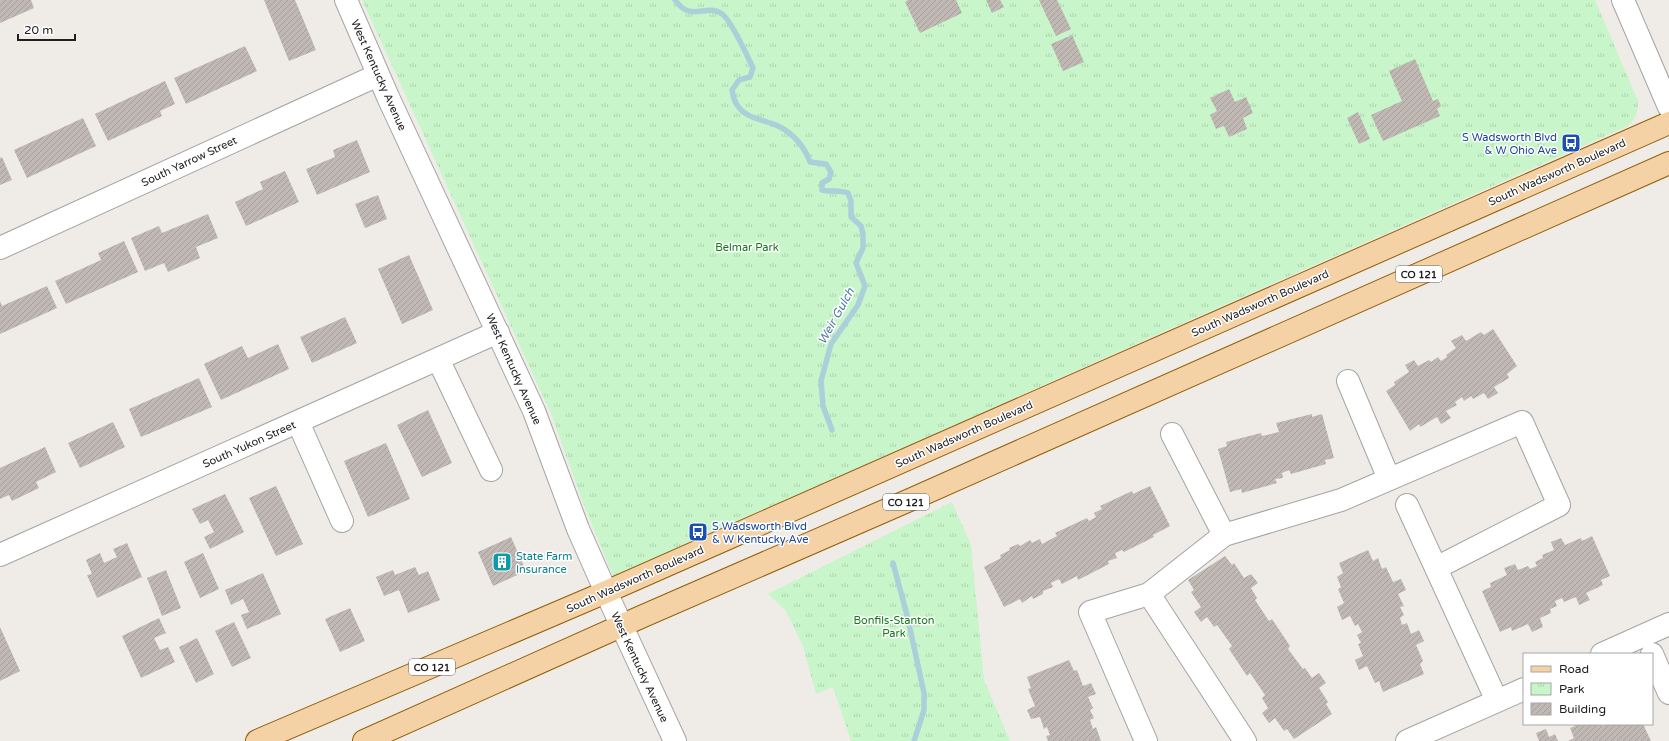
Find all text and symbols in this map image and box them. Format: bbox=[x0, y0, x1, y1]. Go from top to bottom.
scale bar bbox=[18, 16, 75, 42]
street label: West Kentucky Avenue bbox=[348, 18, 409, 133]
text: 20 m bbox=[24, 23, 53, 37]
place label: S Wadsworth Blvd & W Ohio Ave bbox=[1462, 131, 1557, 157]
bus stop icon: S Wadsworth Blvd & W Ohio Ave bbox=[1560, 132, 1582, 154]
street label: South Yarrow Street bbox=[139, 134, 239, 189]
street label: South Wadsworth Boulevard bbox=[1486, 136, 1628, 209]
park label: Belmar Park bbox=[715, 241, 779, 254]
road number: CO 121 bbox=[1396, 266, 1442, 282]
street label: South Wadsworth Boulevard bbox=[1189, 267, 1331, 340]
water label: Weir Gulch bbox=[815, 285, 858, 347]
street label: West Kentucky Avenue bbox=[483, 312, 544, 427]
street label: South Wadsworth Boulevard bbox=[893, 398, 1035, 471]
street label: South Yukon Street bbox=[201, 418, 298, 471]
road number: CO 121 bbox=[883, 494, 929, 510]
place label: S Wadsworth Blvd & W Kentucky Ave bbox=[712, 520, 808, 546]
bus stop icon: S Wadsworth Blvd & W Kentucky Ave bbox=[687, 521, 709, 543]
street label: South Wadsworth Boulevard bbox=[564, 543, 706, 616]
place label: State Farm Insurance bbox=[516, 550, 572, 576]
building icon: State Farm Insurance bbox=[491, 551, 513, 573]
street label: West Kentucky Avenue bbox=[608, 610, 671, 724]
park label: Bonfils-Stanton Park bbox=[853, 614, 935, 640]
legend bbox=[1523, 653, 1653, 725]
road number: CO 121 bbox=[409, 659, 455, 675]
text: Road bbox=[1559, 662, 1589, 676]
text: Park bbox=[1559, 682, 1585, 696]
text: Building bbox=[1559, 702, 1606, 716]

